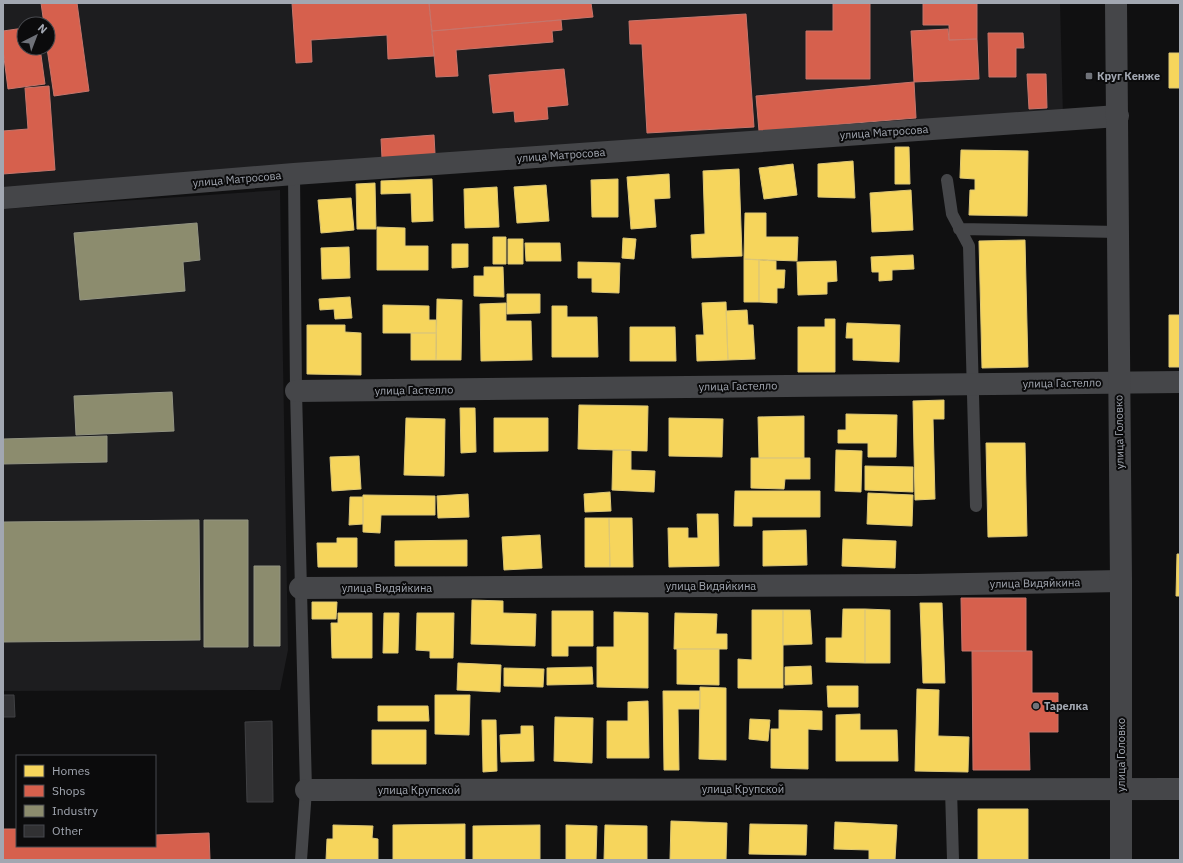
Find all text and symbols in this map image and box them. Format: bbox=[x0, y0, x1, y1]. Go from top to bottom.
north arrow bbox=[16, 16, 56, 56]
text: N bbox=[35, 21, 50, 36]
place label: Круг Кенже bbox=[1097, 69, 1160, 83]
marker: Круг Кенже bbox=[1084, 71, 1094, 81]
street label: улица Матросова bbox=[839, 122, 929, 142]
street label: улица Матросова bbox=[516, 145, 606, 165]
street label: улица Матросова bbox=[192, 168, 282, 190]
street label: улица Гастелло bbox=[1023, 375, 1101, 391]
street label: улица Гастелло bbox=[699, 378, 777, 394]
street label: улица Гастелло bbox=[375, 382, 453, 398]
street label: улица Головко bbox=[1111, 395, 1127, 469]
street label: улица Видяйкина bbox=[990, 575, 1080, 591]
street label: улица Видяйкина bbox=[666, 579, 756, 593]
street label: улица Видяйкина bbox=[342, 581, 432, 595]
place label: Тарелка bbox=[1044, 699, 1088, 713]
marker: Тарелка bbox=[1031, 701, 1041, 711]
street label: улица Головко bbox=[1114, 718, 1128, 792]
legend bbox=[16, 755, 156, 847]
text: Homes bbox=[52, 763, 90, 778]
street label: улица Крупской bbox=[702, 782, 784, 796]
text: Shops bbox=[52, 783, 85, 798]
street label: улица Крупской bbox=[378, 783, 460, 797]
text: Industry bbox=[52, 803, 98, 818]
text: Other bbox=[52, 823, 83, 838]

